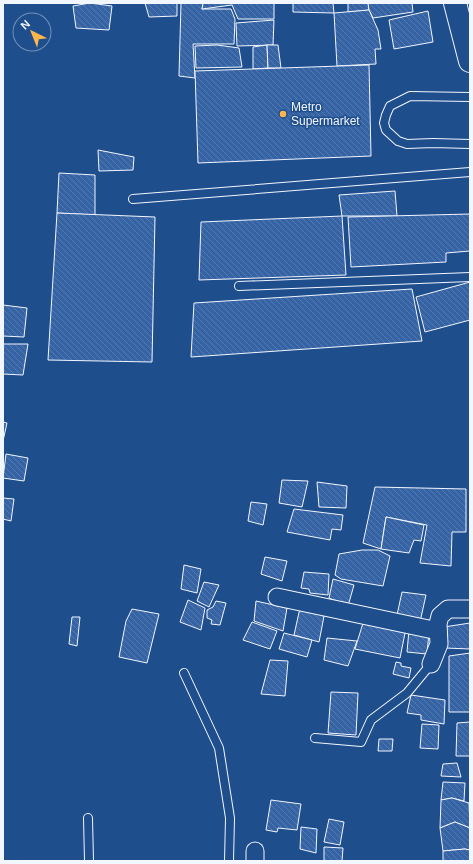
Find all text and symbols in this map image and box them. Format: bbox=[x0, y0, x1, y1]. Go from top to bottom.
north arrow bbox=[12, 12, 52, 52]
text: N bbox=[18, 18, 32, 32]
place label: Metro Supermarket bbox=[291, 100, 360, 128]
marker: Metro Supermarket bbox=[278, 109, 288, 119]

